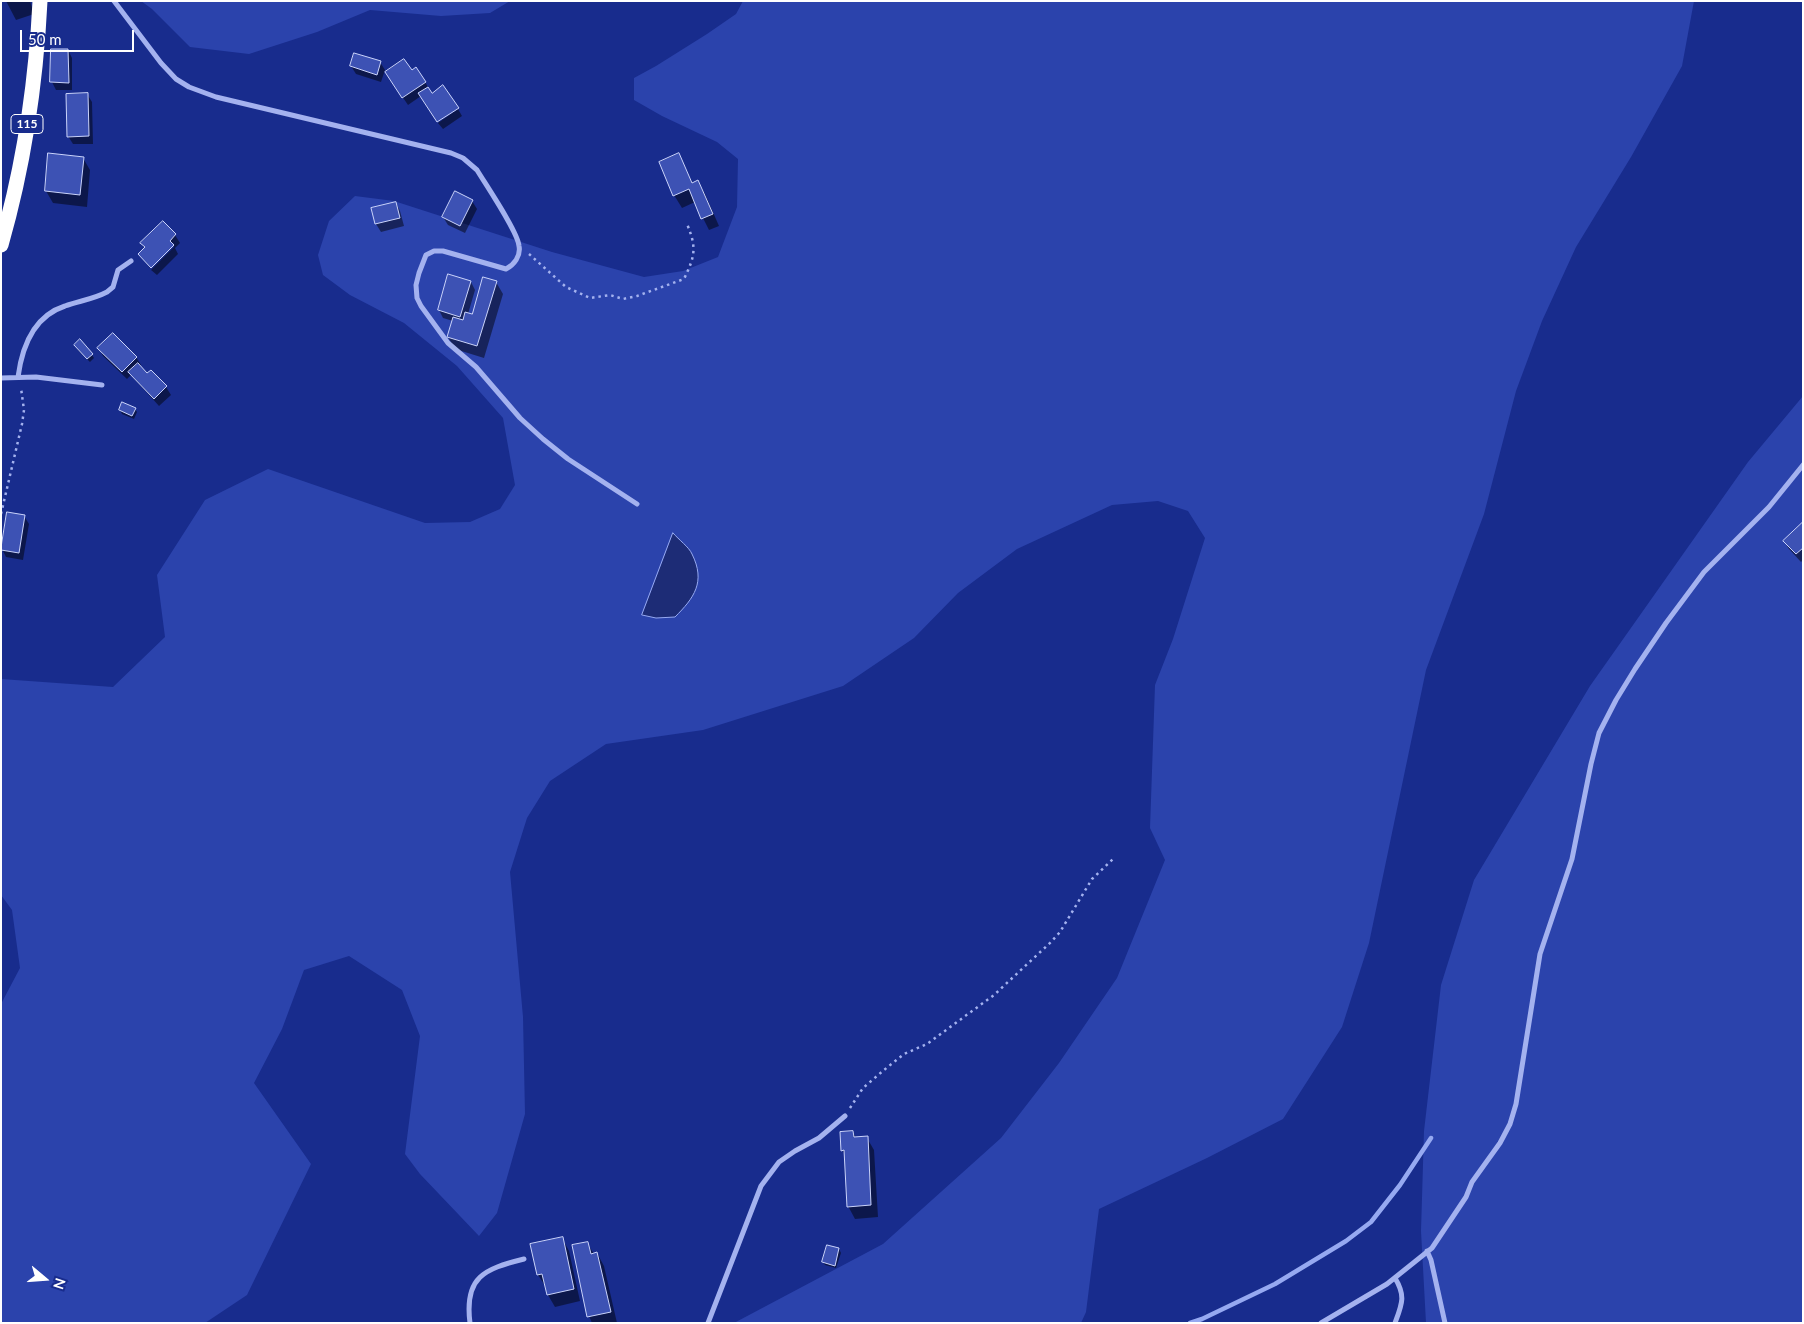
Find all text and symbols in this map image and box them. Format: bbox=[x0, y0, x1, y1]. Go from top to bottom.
scale bar bbox=[22, 20, 136, 52]
text: 50 m bbox=[28, 30, 62, 48]
road number: 115 bbox=[11, 115, 43, 134]
north arrow bbox=[20, 1254, 70, 1304]
text: N bbox=[50, 1276, 69, 1292]

